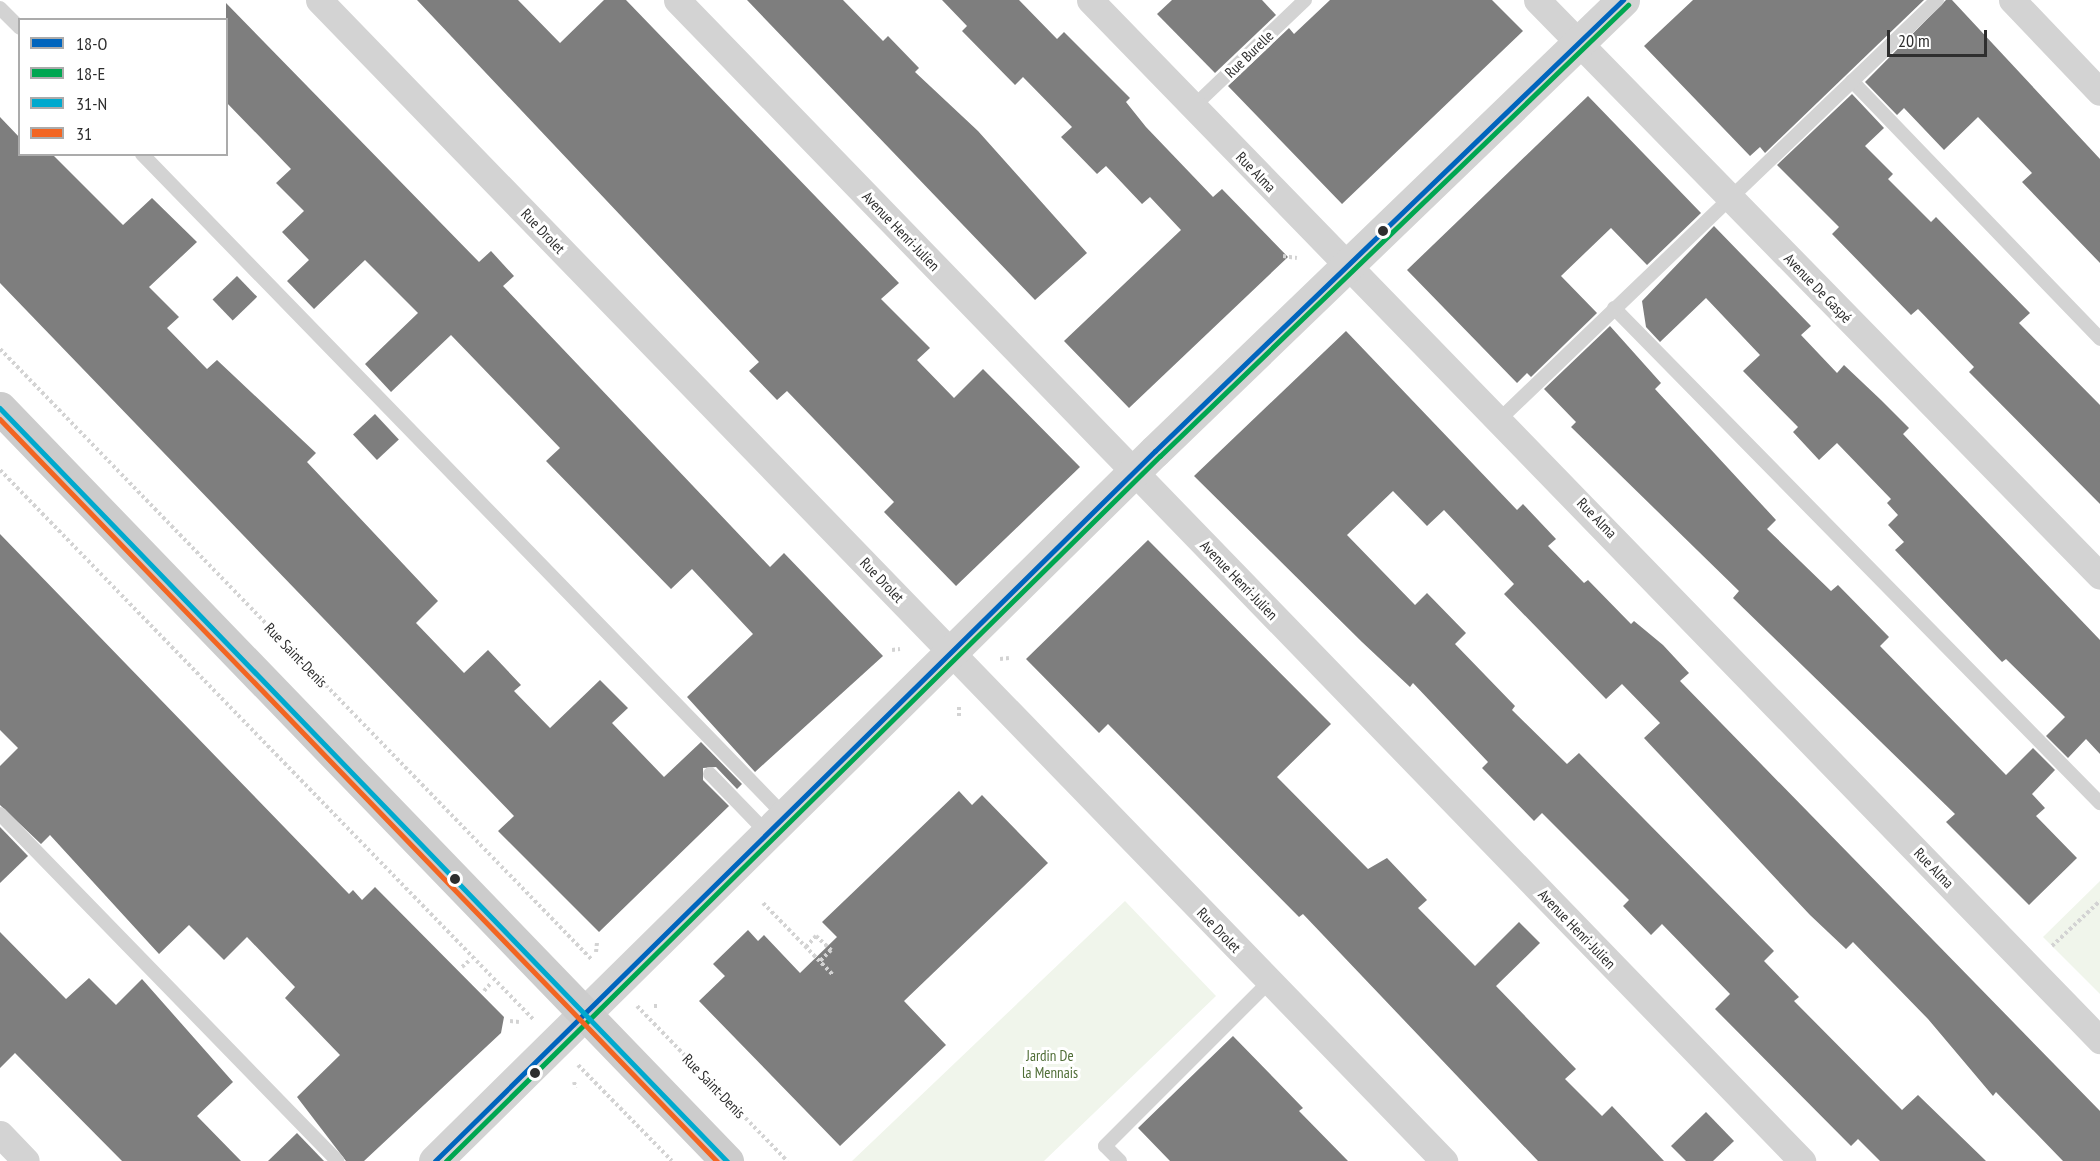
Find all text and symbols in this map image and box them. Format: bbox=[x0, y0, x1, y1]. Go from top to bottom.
legend bbox=[18, 18, 228, 156]
scale bar bbox=[1890, 18, 1990, 56]
street label: Rue Burelle bbox=[1221, 27, 1277, 81]
text: 20 m bbox=[1898, 29, 1930, 52]
text: 18-O bbox=[76, 32, 107, 55]
text: 18-E bbox=[76, 62, 105, 85]
text: 31-N bbox=[76, 92, 107, 115]
text: 31 bbox=[76, 122, 92, 145]
street label: Rue Alma bbox=[1232, 148, 1280, 196]
street label: Avenue Henri-Julien bbox=[859, 188, 943, 274]
street label: Rue Drolet bbox=[517, 205, 569, 257]
unlabelled marker bbox=[1377, 225, 1389, 237]
street label: Avenue De Gaspé bbox=[1780, 250, 1856, 326]
street label: Rue Alma bbox=[1573, 494, 1621, 542]
street label: Avenue Henri-Julien bbox=[1197, 537, 1281, 623]
street label: Rue Drolet bbox=[856, 554, 908, 606]
street label: Rue Saint-Denis bbox=[261, 619, 331, 691]
street label: Rue Alma bbox=[1910, 844, 1958, 892]
unlabelled marker bbox=[449, 873, 461, 885]
street label: Avenue Henri-Julien bbox=[1535, 886, 1619, 972]
street label: Rue Drolet bbox=[1193, 904, 1245, 956]
park label: Jardin De la Mennais bbox=[1022, 1046, 1078, 1081]
street label: Rue Saint-Denis bbox=[679, 1050, 749, 1122]
unlabelled marker bbox=[529, 1067, 541, 1079]

